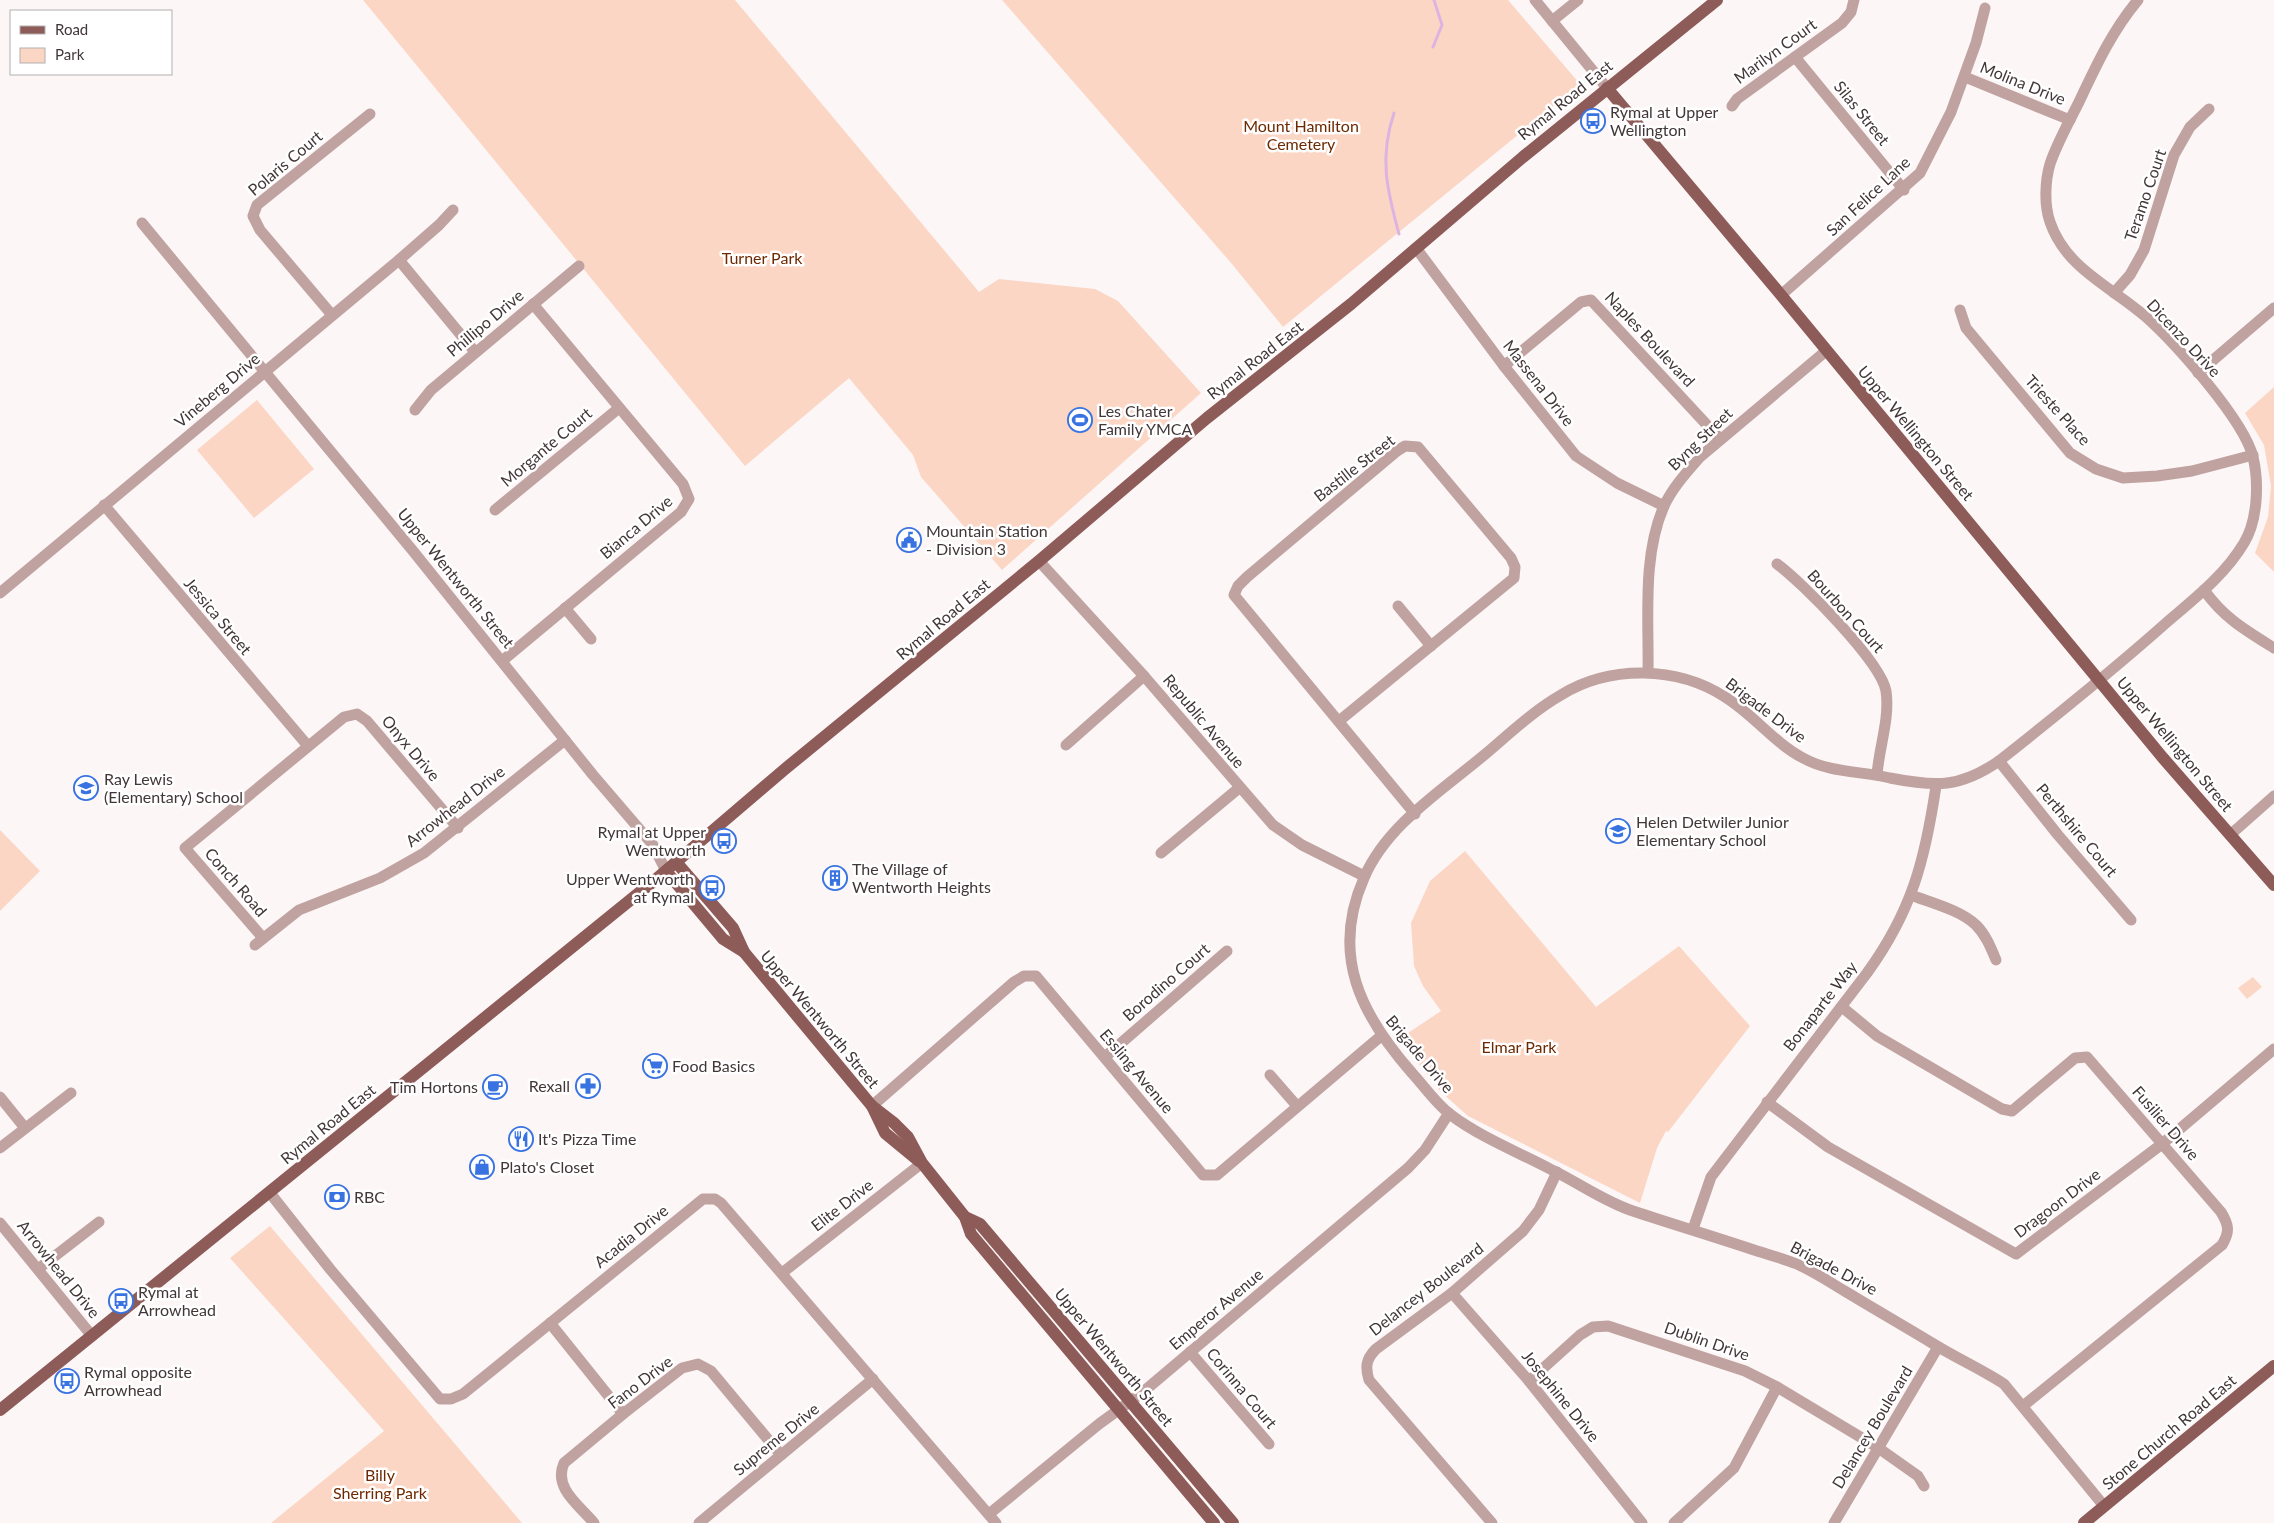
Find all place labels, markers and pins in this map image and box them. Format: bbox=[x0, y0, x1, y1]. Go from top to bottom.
place label: Rymal at Upper Wellington bbox=[1610, 102, 1719, 139]
bus stop icon: Rymal at Upper Wellington bbox=[1580, 108, 1606, 134]
place label: Les Chater Family YMCA bbox=[1098, 401, 1192, 438]
sports icon: Les Chater Family YMCA bbox=[1067, 407, 1093, 433]
place label: Mountain Station - Division 3 bbox=[926, 521, 1048, 558]
public building icon: Mountain Station - Division 3 bbox=[896, 527, 922, 553]
place label: Ray Lewis (Elementary) School bbox=[104, 769, 243, 806]
school or university icon: Ray Lewis (Elementary) School bbox=[73, 775, 99, 801]
place label: Helen Detwiler Junior Elementary School bbox=[1636, 812, 1789, 849]
school or university icon: Helen Detwiler Junior Elementary School bbox=[1605, 818, 1631, 844]
place label: Rymal at Upper Wentworth bbox=[598, 822, 706, 859]
bus stop icon: Rymal at Upper Wentworth bbox=[711, 828, 737, 854]
place label: The Village of Wentworth Heights bbox=[852, 859, 991, 896]
building icon: The Village of Wentworth Heights bbox=[822, 865, 848, 891]
place label: Upper Wentworth at Rymal bbox=[566, 869, 694, 906]
bus stop icon: Upper Wentworth at Rymal bbox=[699, 875, 725, 901]
supermarket icon: Food Basics bbox=[642, 1053, 668, 1079]
place label: Food Basics bbox=[672, 1056, 755, 1075]
pharmacy icon: Rexall bbox=[575, 1073, 601, 1099]
cafe icon: Tim Hortons bbox=[482, 1074, 508, 1100]
place label: Rexall bbox=[529, 1076, 570, 1095]
place label: Tim Hortons bbox=[390, 1077, 478, 1096]
restaurant icon: It's Pizza Time bbox=[508, 1126, 534, 1152]
place label: It's Pizza Time bbox=[538, 1129, 636, 1148]
shop icon: Plato's Closet bbox=[469, 1154, 495, 1180]
place label: Plato's Closet bbox=[500, 1157, 595, 1176]
bank icon: RBC bbox=[324, 1184, 350, 1210]
place label: RBC bbox=[354, 1187, 385, 1206]
place label: Rymal at Arrowhead bbox=[138, 1282, 216, 1319]
bus stop icon: Rymal at Arrowhead bbox=[108, 1288, 134, 1314]
place label: Rymal opposite Arrowhead bbox=[84, 1362, 192, 1399]
bus stop icon: Rymal opposite Arrowhead bbox=[54, 1368, 80, 1394]

